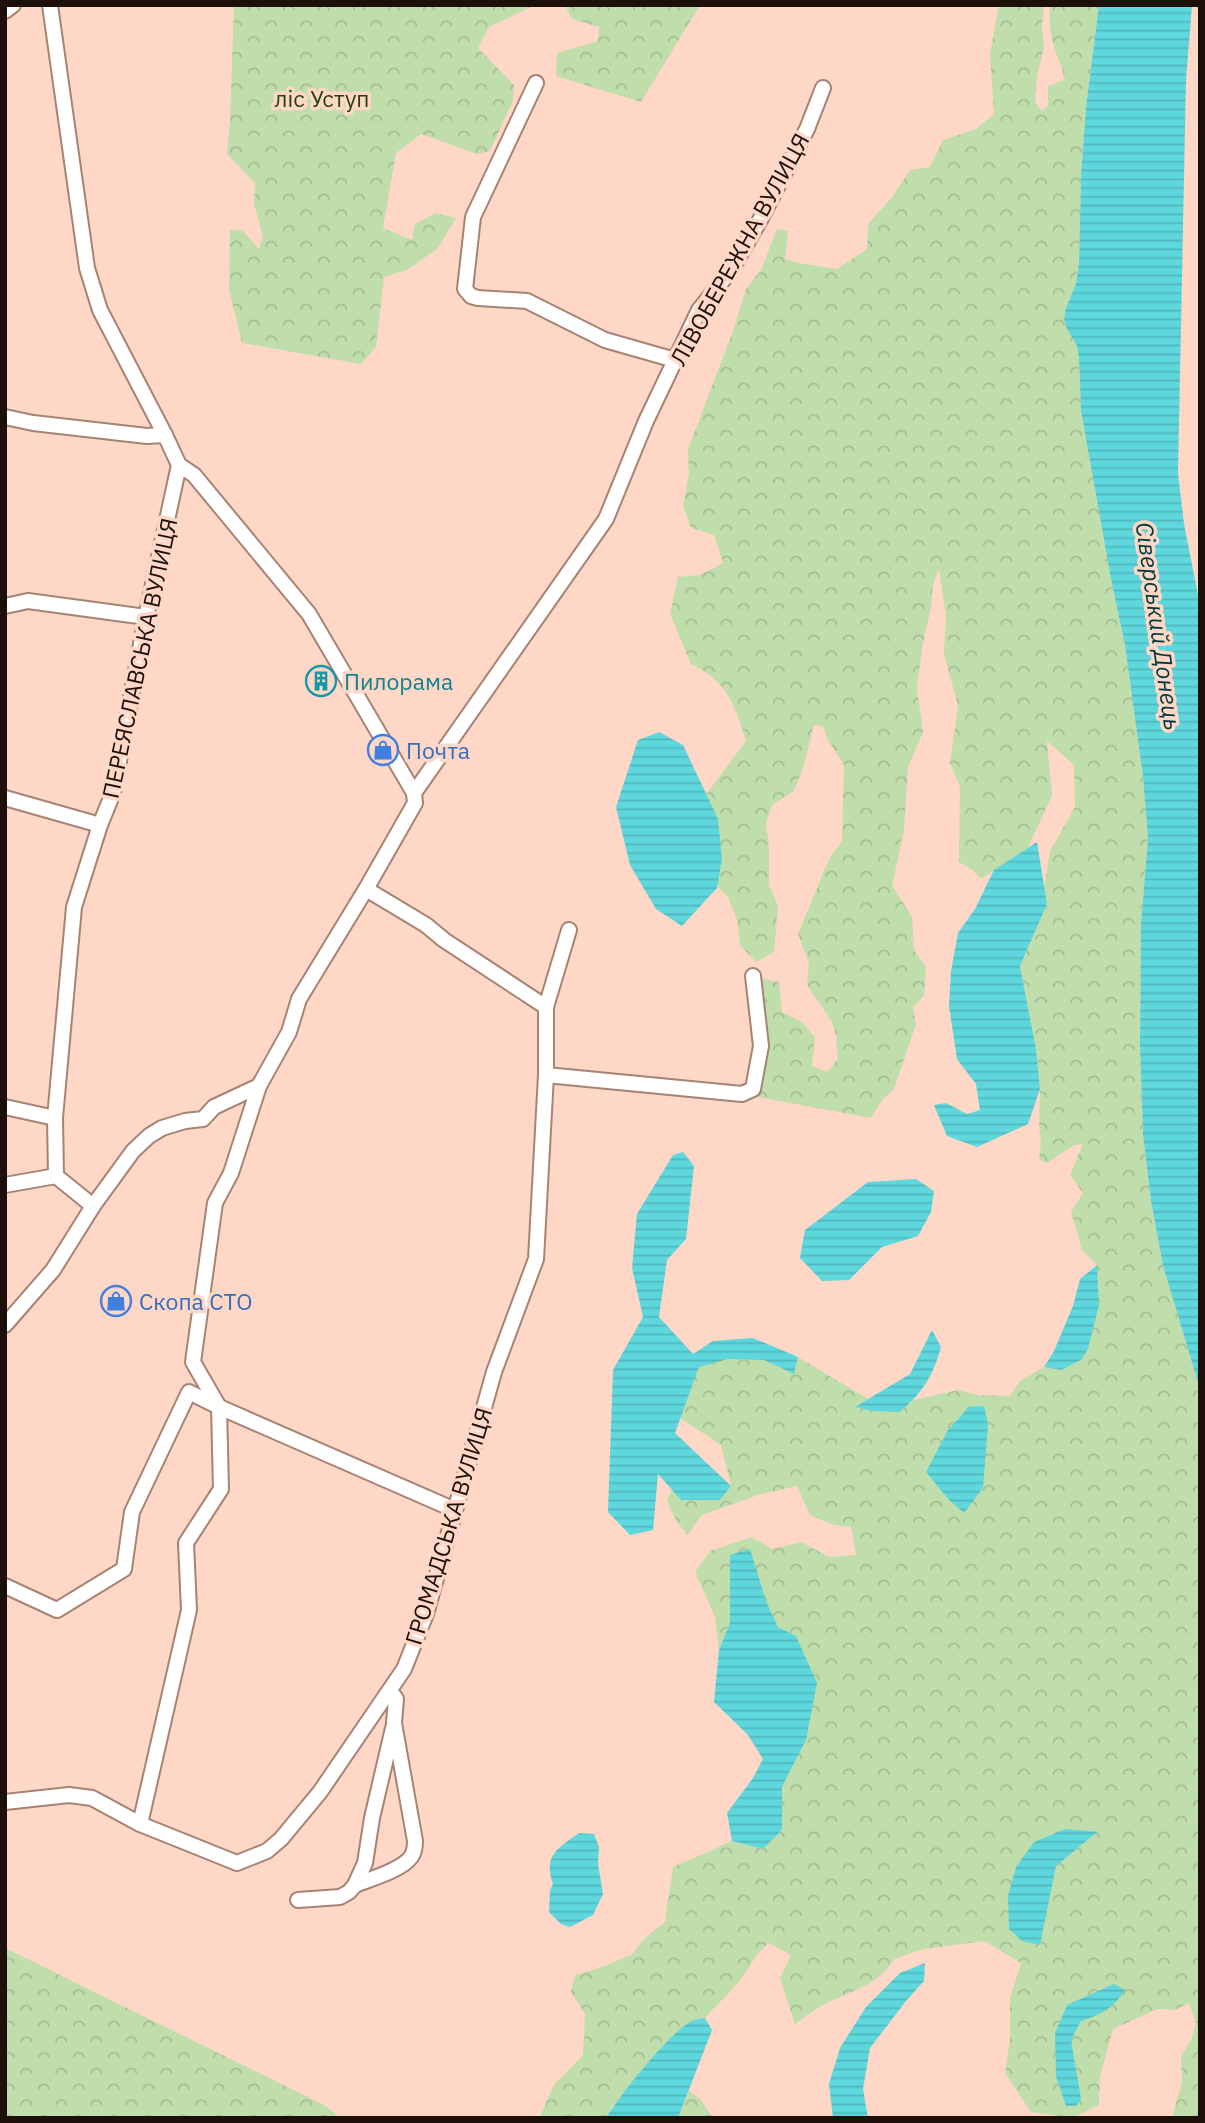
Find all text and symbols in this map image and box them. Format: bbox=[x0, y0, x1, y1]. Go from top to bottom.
park label: ліс Уступ bbox=[274, 83, 370, 113]
street label: ЛІВОБЕРЕЖНА ВУЛИЦЯ bbox=[663, 128, 815, 370]
street label: ПЕРЕЯСЛАВСЬКА ВУЛИЦЯ bbox=[95, 515, 183, 801]
water label: Сіверський Донець bbox=[1129, 520, 1189, 732]
building icon: Пилорама bbox=[304, 664, 338, 698]
place label: Пилорама bbox=[344, 666, 453, 696]
shop icon: Почта bbox=[366, 733, 400, 767]
place label: Почта bbox=[406, 735, 470, 765]
shop icon: Скопа СТО bbox=[99, 1284, 133, 1318]
place label: Скопа СТО bbox=[139, 1286, 252, 1316]
street label: ГРОМАДСЬКА ВУЛИЦЯ bbox=[398, 1404, 498, 1648]

